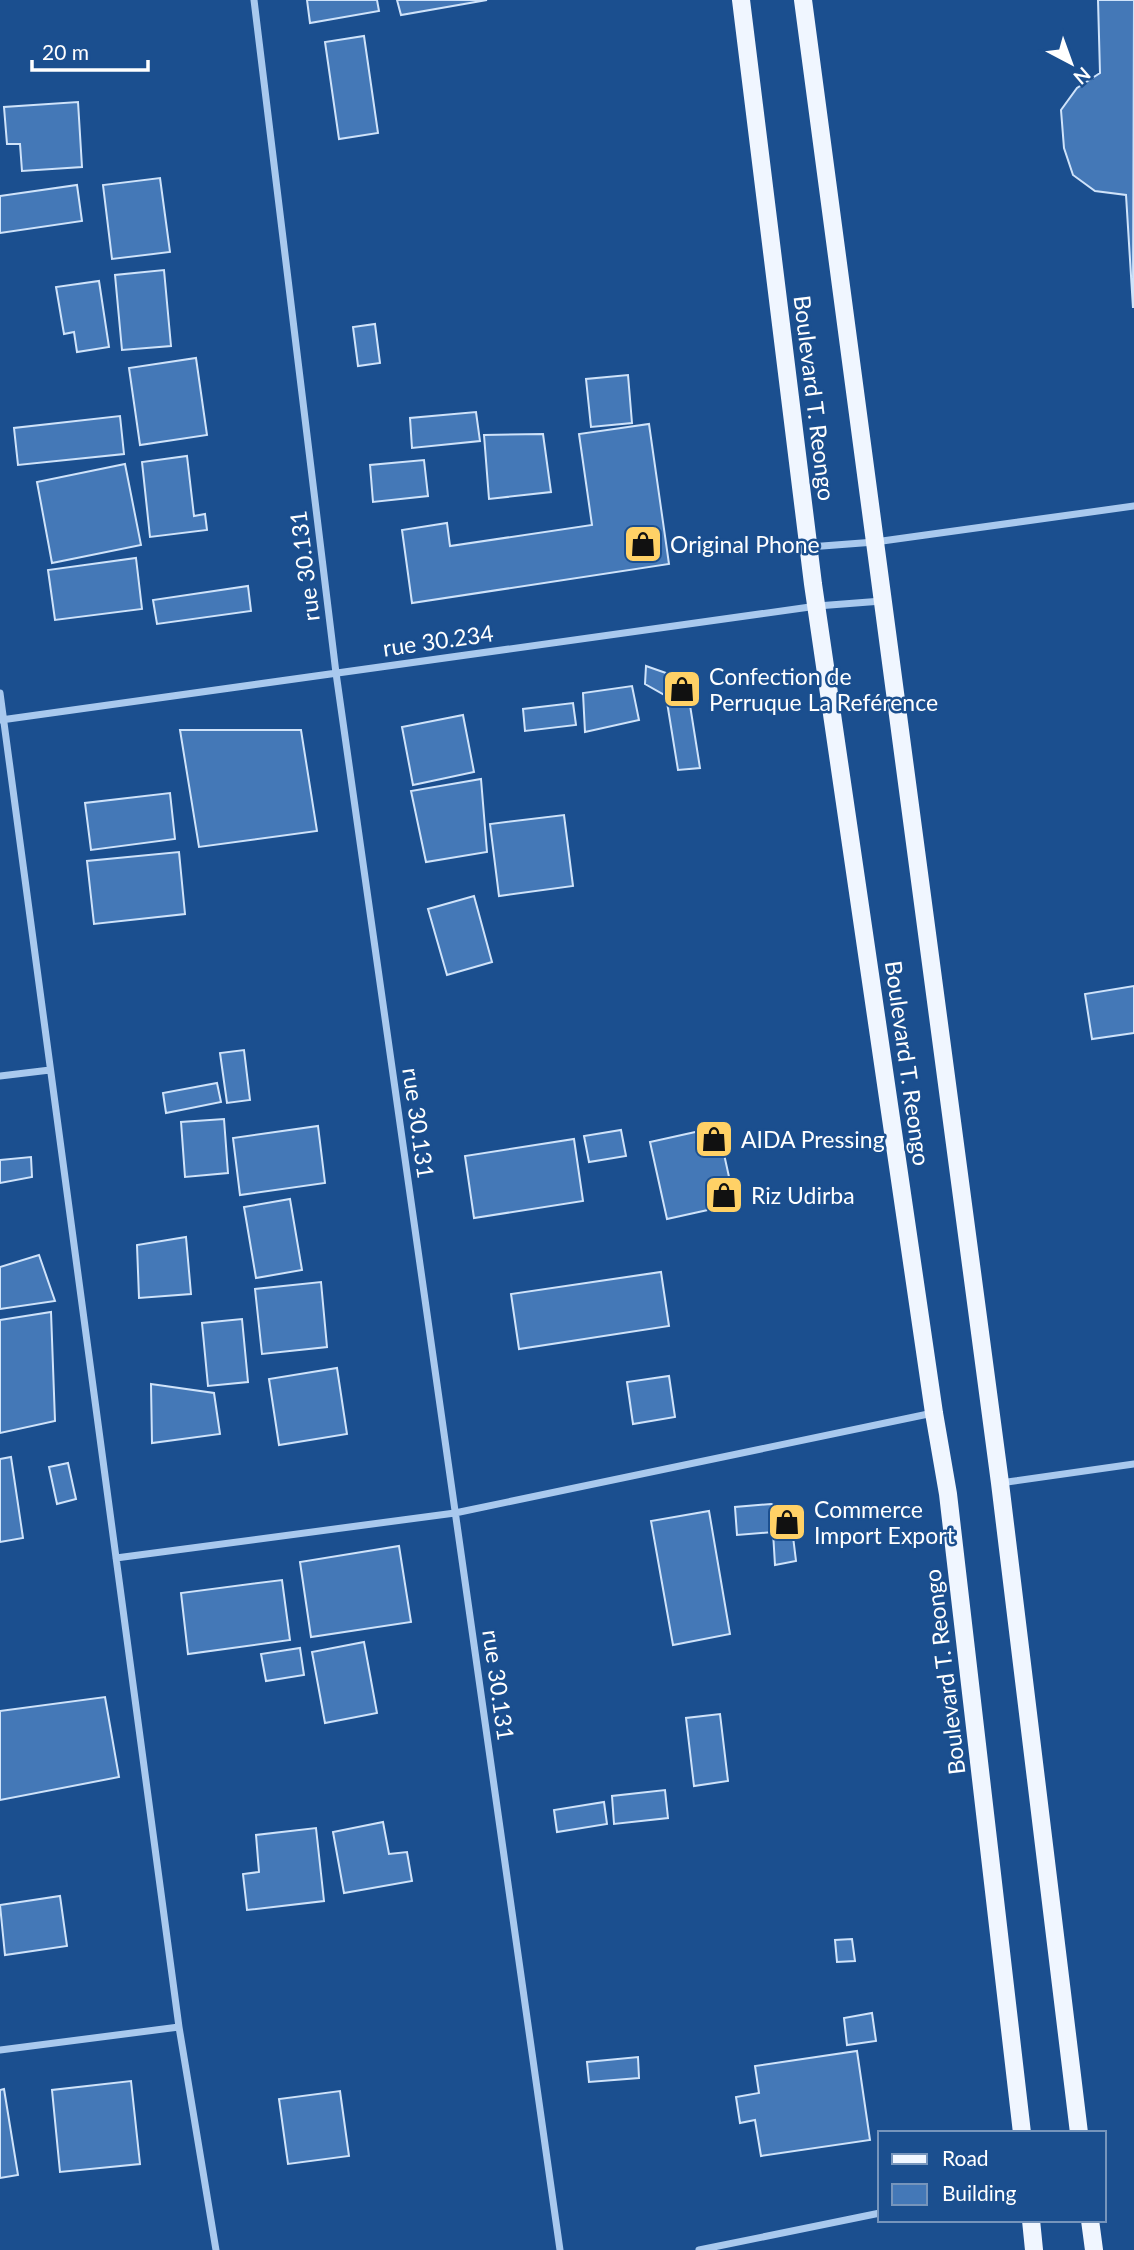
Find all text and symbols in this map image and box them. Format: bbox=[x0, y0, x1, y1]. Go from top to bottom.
scale bar bbox=[32, 28, 147, 72]
north arrow bbox=[1036, 28, 1106, 98]
text: 20 m bbox=[42, 39, 89, 64]
text: N bbox=[1069, 63, 1096, 90]
street label: Boulevard T. Reongo bbox=[789, 294, 841, 502]
street label: rue 30.131 bbox=[283, 509, 325, 623]
shop icon: Original Phone bbox=[622, 523, 664, 565]
place label: Original Phone bbox=[670, 530, 820, 558]
street label: rue 30.234 bbox=[381, 618, 495, 662]
place label: Confection de Perruque La Reférence bbox=[709, 662, 938, 716]
shop icon: Confection de Perruque La Reférence bbox=[661, 668, 703, 710]
street label: Boulevard T. Reongo bbox=[880, 959, 936, 1167]
street label: rue 30.131 bbox=[397, 1066, 441, 1180]
shop icon: AIDA Pressing bbox=[693, 1118, 735, 1160]
place label: AIDA Pressing bbox=[741, 1125, 885, 1153]
shop icon: Riz Udirba bbox=[703, 1174, 745, 1216]
place label: Riz Udirba bbox=[751, 1181, 855, 1209]
place label: Commerce Import Export bbox=[814, 1495, 956, 1549]
shop icon: Commerce Import Export bbox=[766, 1501, 808, 1543]
street label: Boulevard T. Reongo bbox=[918, 1568, 970, 1776]
street label: rue 30.131 bbox=[477, 1628, 521, 1742]
legend bbox=[878, 2131, 1106, 2222]
text: Road bbox=[942, 2145, 989, 2170]
text: Building bbox=[942, 2180, 1017, 2205]

